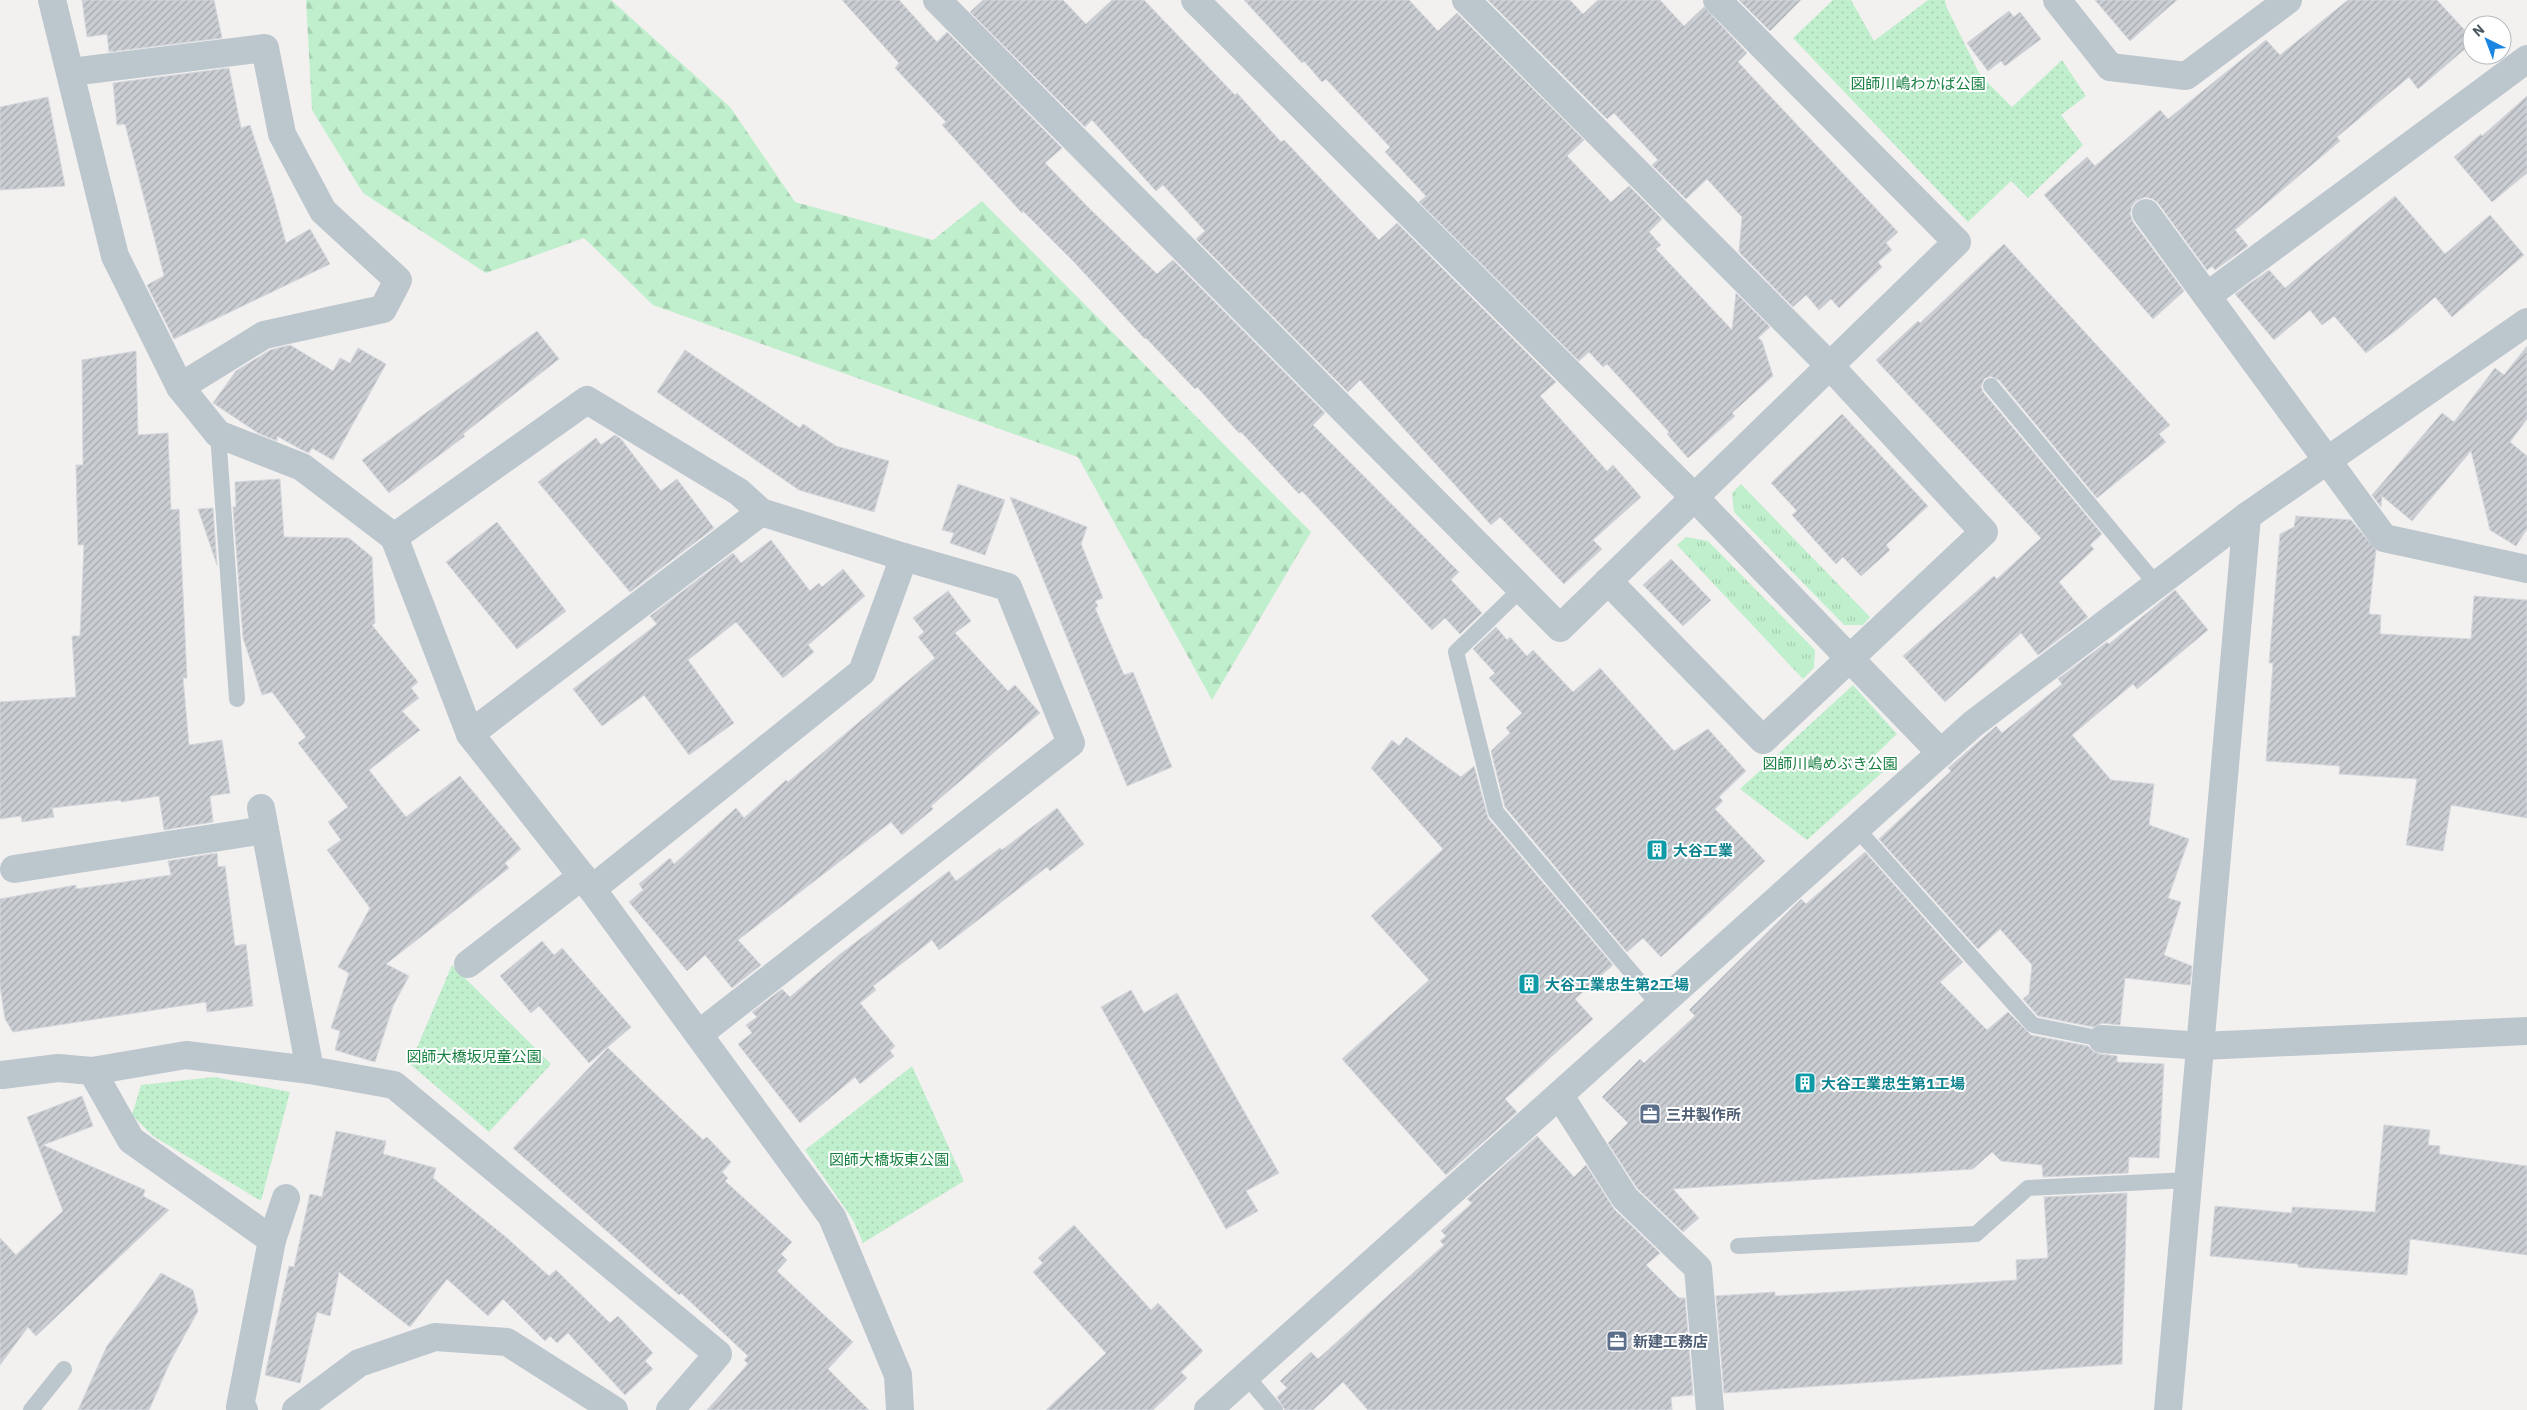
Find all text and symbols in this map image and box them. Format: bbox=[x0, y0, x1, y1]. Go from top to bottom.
north arrow bbox=[2462, 15, 2512, 65]
text: N bbox=[2469, 20, 2488, 40]
park label: 図師川嶋わかば公園 bbox=[1850, 74, 1986, 93]
park label: 図師川嶋めぶき公園 bbox=[1762, 754, 1898, 773]
building icon: 大谷工業 bbox=[1645, 838, 1669, 862]
place label: 大谷工業 bbox=[1673, 841, 1733, 860]
building icon: 大谷工業忠生第2工場 bbox=[1517, 972, 1541, 996]
place label: 大谷工業忠生第2工場 bbox=[1545, 975, 1689, 994]
park label: 図師大橋坂児童公園 bbox=[406, 1047, 542, 1066]
building icon: 大谷工業忠生第1工場 bbox=[1793, 1071, 1817, 1095]
place label: 大谷工業忠生第1工場 bbox=[1821, 1074, 1965, 1093]
office icon: 三井製作所 bbox=[1638, 1102, 1662, 1126]
place label: 三井製作所 bbox=[1666, 1105, 1741, 1124]
park label: 図師大橋坂東公園 bbox=[829, 1150, 949, 1169]
office icon: 新建工務店 bbox=[1605, 1329, 1629, 1353]
place label: 新建工務店 bbox=[1633, 1332, 1708, 1351]

